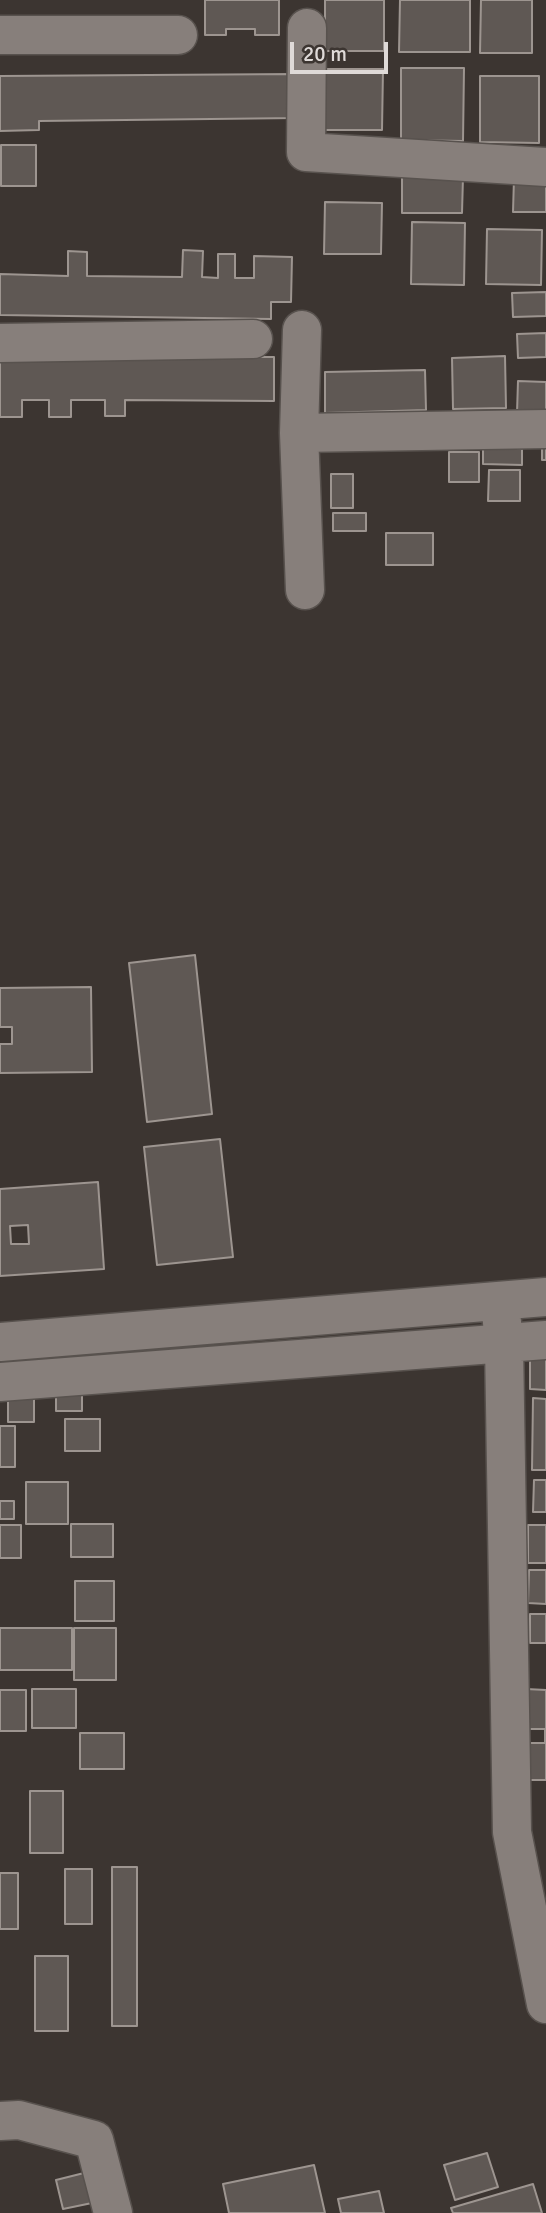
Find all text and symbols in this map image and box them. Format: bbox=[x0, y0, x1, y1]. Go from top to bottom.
scale bar bbox=[294, 28, 392, 72]
text: 20 m bbox=[303, 41, 347, 67]

